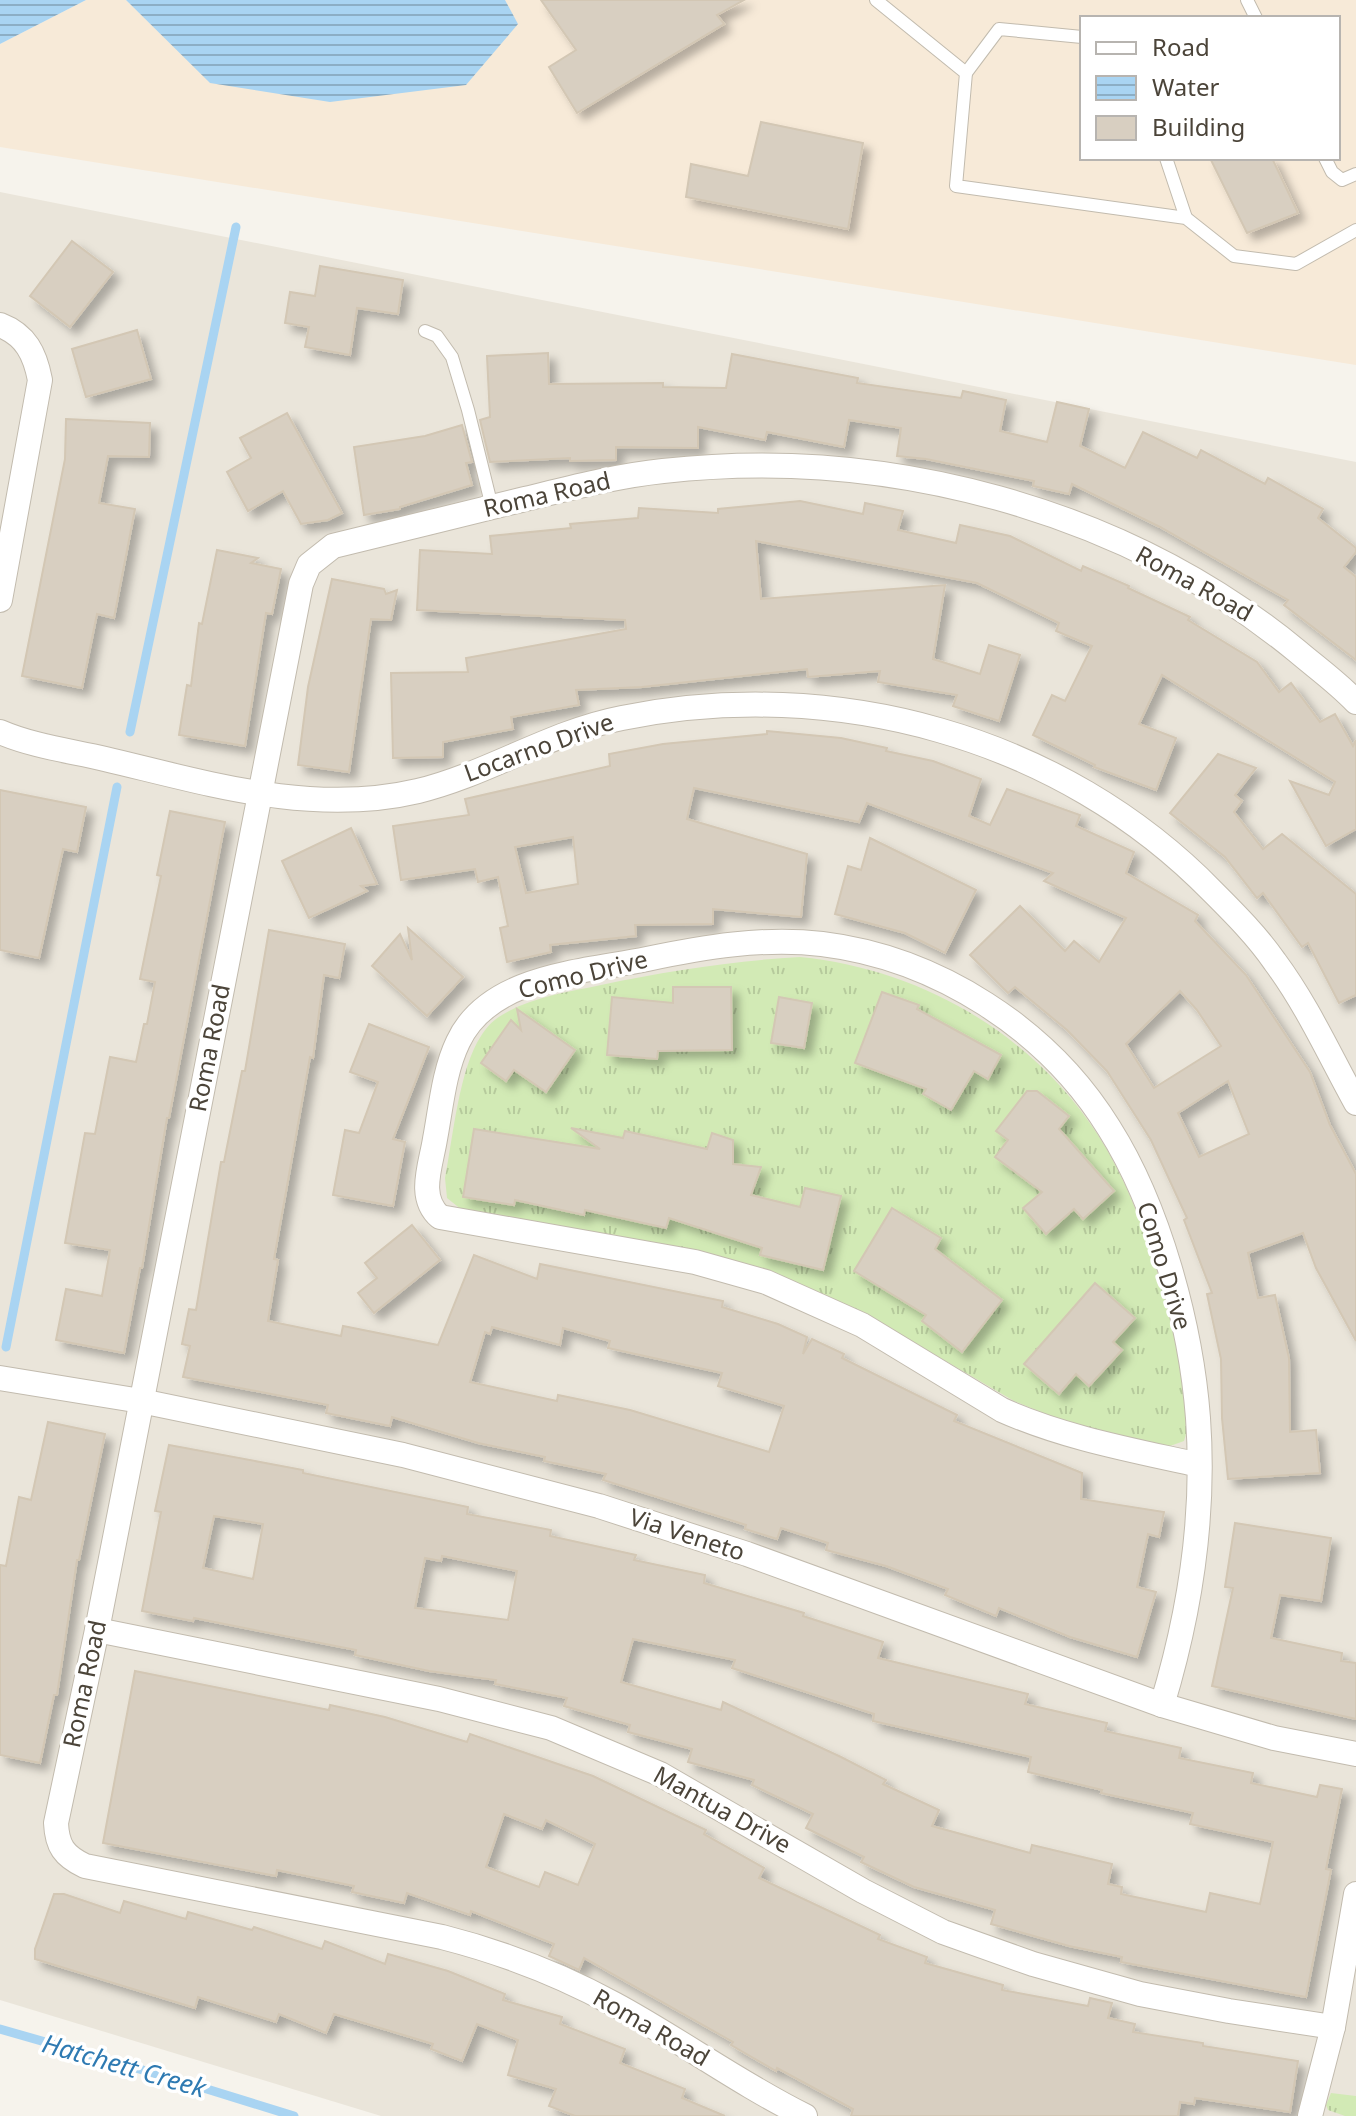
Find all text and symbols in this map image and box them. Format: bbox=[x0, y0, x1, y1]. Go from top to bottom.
legend bbox=[1080, 16, 1340, 160]
text: Road bbox=[1152, 30, 1210, 63]
text: Water bbox=[1152, 70, 1220, 103]
text: Building bbox=[1152, 110, 1245, 143]
street label: Roma Road bbox=[480, 463, 613, 524]
street label: Roma Road bbox=[1130, 537, 1259, 628]
street label: Locarno Drive bbox=[459, 704, 618, 789]
street label: Como Drive bbox=[514, 942, 651, 1006]
street label: Roma Road bbox=[180, 981, 237, 1114]
street label: Como Drive bbox=[1130, 1198, 1201, 1334]
street label: Via Veneto bbox=[626, 1499, 749, 1568]
street label: Roma Road bbox=[54, 1617, 113, 1750]
street label: Mantua Drive bbox=[648, 1757, 797, 1860]
street label: Roma Road bbox=[588, 1980, 716, 2073]
water label: Hatchett Creek bbox=[38, 2024, 211, 2106]

